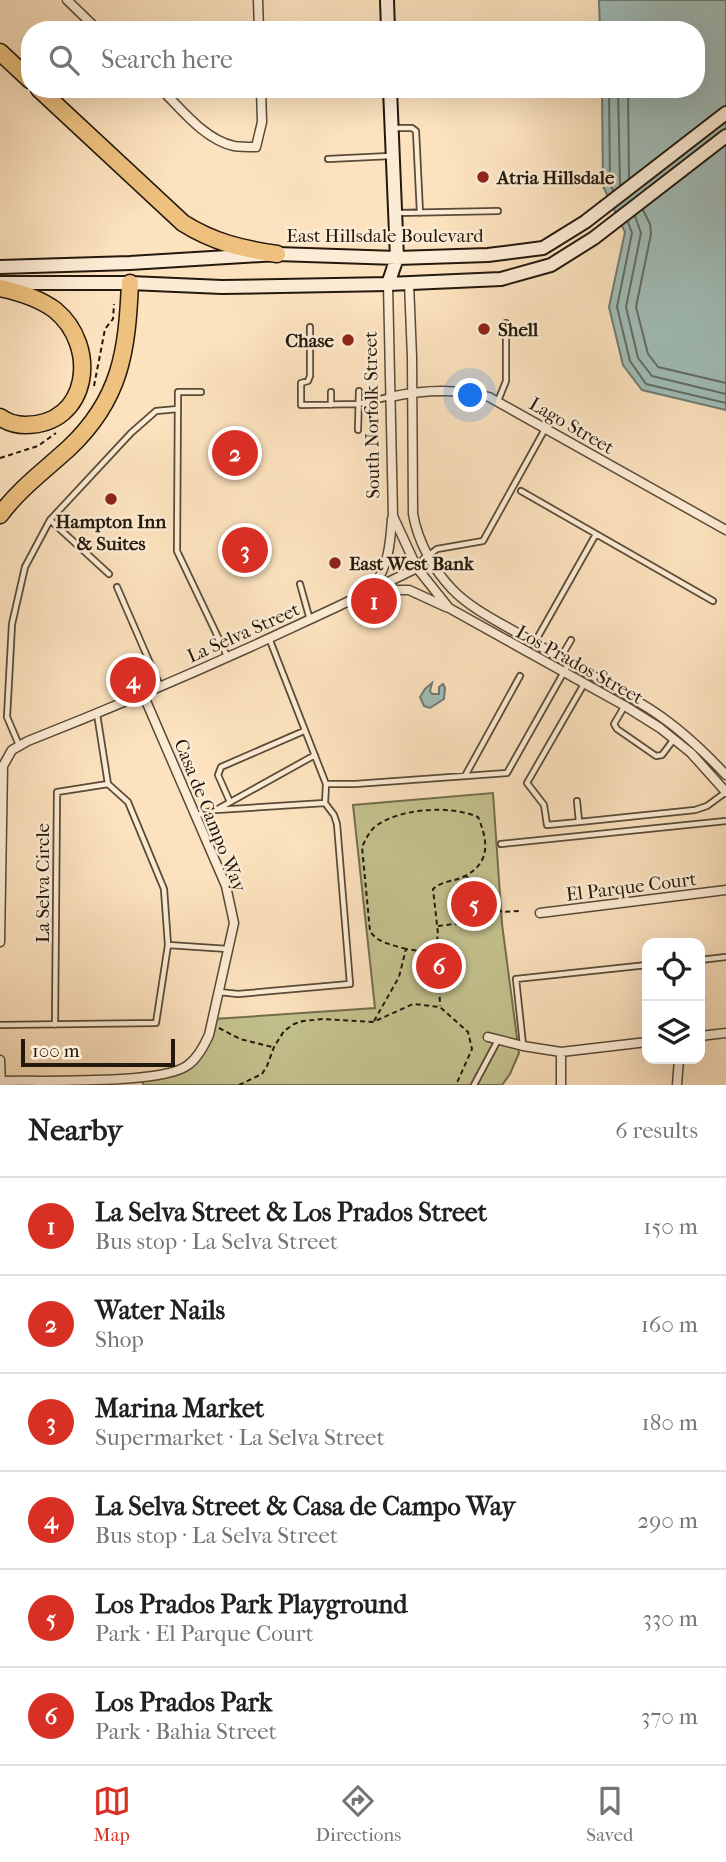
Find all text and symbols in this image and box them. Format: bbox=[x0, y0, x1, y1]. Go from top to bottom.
search box bbox=[21, 21, 705, 98]
icon: search bbox=[45, 41, 83, 79]
text: Search here bbox=[101, 44, 233, 75]
place label: Atria Hillsdale bbox=[496, 167, 615, 189]
marker: Atria Hillsdale bbox=[475, 169, 491, 185]
street label: East Hillsdale Boulevard bbox=[286, 225, 484, 247]
place label: Shell bbox=[498, 319, 539, 341]
marker: Shell bbox=[476, 321, 492, 337]
place label: Chase bbox=[285, 330, 335, 352]
street label: South Norfolk Street bbox=[360, 331, 384, 499]
marker: Chase bbox=[340, 332, 356, 348]
your location bbox=[453, 378, 487, 412]
street label: Lago Street bbox=[525, 393, 618, 459]
pin: 2 bbox=[212, 427, 258, 479]
marker: Hampton Inn & Suites bbox=[103, 491, 119, 507]
place label: Hampton Inn & Suites bbox=[56, 511, 167, 555]
pin: 3 bbox=[222, 524, 268, 576]
place label: East West Bank bbox=[349, 553, 475, 575]
marker: East West Bank bbox=[327, 555, 343, 571]
pin: 1 bbox=[351, 575, 397, 627]
street label: La Selva Street bbox=[184, 598, 303, 668]
street label: Los Prados Street bbox=[512, 621, 647, 709]
pin: 4 bbox=[110, 654, 156, 706]
street label: Casa de Campo Way bbox=[169, 736, 251, 896]
street label: La Selva Circle bbox=[32, 823, 54, 943]
street label: El Parque Court bbox=[565, 868, 698, 906]
pin: 5 bbox=[451, 878, 497, 930]
map controls bbox=[642, 938, 705, 1064]
button: locate bbox=[642, 938, 705, 1001]
pin: 6 bbox=[416, 940, 462, 992]
button: layers bbox=[642, 1001, 705, 1064]
scale bar bbox=[21, 1036, 175, 1068]
text: 100 m bbox=[32, 1040, 80, 1062]
text: Nearby bbox=[28, 1113, 123, 1148]
text: 6 results bbox=[615, 1117, 698, 1144]
text: La Selva Street & Los Prados Street bbox=[95, 1197, 487, 1228]
text: 1 bbox=[47, 1213, 55, 1240]
text: 150 m bbox=[643, 1213, 698, 1240]
text: Bus stop · La Selva Street bbox=[95, 1228, 338, 1255]
text: Water Nails bbox=[95, 1295, 225, 1326]
text: 2 bbox=[45, 1311, 57, 1338]
text: 160 m bbox=[641, 1311, 698, 1338]
text: Shop bbox=[95, 1326, 144, 1353]
text: Marina Market bbox=[95, 1393, 264, 1424]
text: 3 bbox=[46, 1409, 56, 1436]
text: 180 m bbox=[641, 1409, 698, 1436]
text: Supermarket · La Selva Street bbox=[95, 1424, 385, 1451]
text: La Selva Street & Casa de Campo Way bbox=[95, 1491, 515, 1522]
text: 4 bbox=[44, 1507, 58, 1534]
text: 290 m bbox=[637, 1507, 698, 1534]
text: Bus stop · La Selva Street bbox=[95, 1522, 338, 1549]
text: Los Prados Park Playground bbox=[95, 1589, 407, 1620]
text: 5 bbox=[46, 1605, 56, 1632]
text: 330 m bbox=[642, 1605, 698, 1632]
text: Park · El Parque Court bbox=[95, 1620, 314, 1647]
text: Los Prados Park bbox=[95, 1687, 272, 1718]
text: 6 bbox=[45, 1703, 57, 1730]
text: 370 m bbox=[641, 1703, 698, 1730]
text: Park · Bahia Street bbox=[95, 1718, 277, 1745]
tab: Map bbox=[93, 1782, 131, 1846]
tab: Directions bbox=[316, 1782, 401, 1846]
tab: Saved bbox=[586, 1782, 633, 1846]

